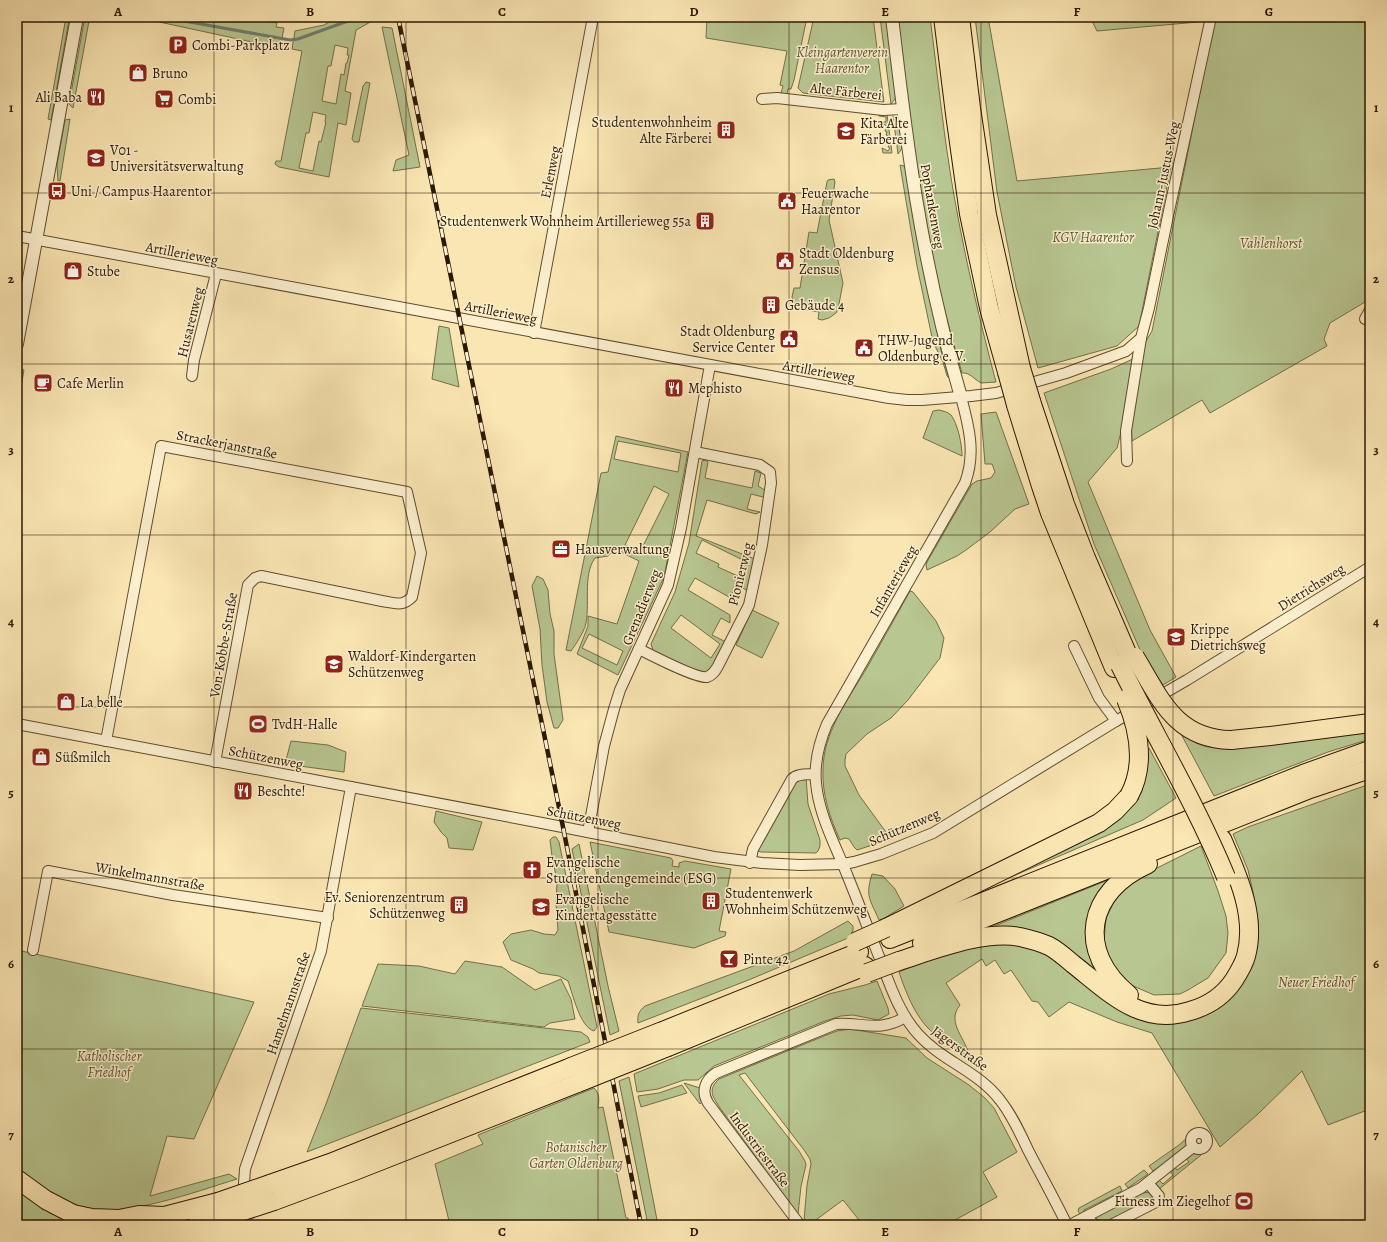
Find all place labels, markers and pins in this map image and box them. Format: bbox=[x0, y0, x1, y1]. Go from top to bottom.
parking icon: Combi-Parkplatz bbox=[167, 34, 189, 56]
place label: Combi-Parkplatz bbox=[192, 36, 290, 55]
shop icon: Bruno bbox=[127, 62, 149, 84]
place label: Bruno bbox=[152, 64, 188, 83]
restaurant icon: Ali Baba bbox=[85, 86, 107, 108]
place label: Ali Baba bbox=[34, 88, 82, 107]
supermarket icon: Combi bbox=[153, 88, 175, 110]
place label: Combi bbox=[178, 90, 216, 109]
place label: Studentenwohnheim Alte Färberei bbox=[592, 113, 712, 148]
place label: Kita Alte Färberei bbox=[860, 114, 909, 149]
building icon: Studentenwohnheim Alte Färberei bbox=[715, 119, 737, 141]
school or university icon: Kita Alte Färberei bbox=[835, 120, 857, 142]
place label: V01 - Universitätsverwaltung bbox=[109, 141, 244, 176]
school or university icon: V01 - Universitätsverwaltung bbox=[85, 147, 107, 169]
bus stop icon: Uni / Campus Haarentor bbox=[46, 180, 68, 202]
place label: Uni / Campus Haarentor bbox=[71, 182, 212, 201]
place label: Feuerwache Haarentor bbox=[801, 184, 869, 219]
public building icon: Feuerwache Haarentor bbox=[776, 190, 798, 212]
building icon: Studentenwerk Wohnheim Artillerieweg 55a bbox=[694, 210, 716, 232]
place label: Studentenwerk Wohnheim Artillerieweg 55a bbox=[440, 212, 691, 231]
place label: Stadt Oldenburg Zensus bbox=[799, 244, 894, 279]
public building icon: Stadt Oldenburg Zensus bbox=[774, 250, 796, 272]
shop icon: Stube bbox=[62, 260, 84, 282]
place label: Stube bbox=[87, 262, 120, 281]
building icon: Gebäude 4 bbox=[760, 294, 782, 316]
place label: Gebäude 4 bbox=[785, 296, 844, 315]
place label: Stadt Oldenburg Service Center bbox=[680, 322, 776, 357]
public building icon: Stadt Oldenburg Service Center bbox=[778, 328, 800, 350]
place label: THW-Jugend Oldenburg e. V. bbox=[878, 331, 966, 366]
public building icon: THW-Jugend Oldenburg e. V. bbox=[853, 337, 875, 359]
cafe icon: Cafe Merlin bbox=[32, 372, 54, 394]
place label: Cafe Merlin bbox=[57, 374, 124, 393]
restaurant icon: Mephisto bbox=[663, 377, 685, 399]
place label: Mephisto bbox=[688, 379, 742, 398]
office icon: Hausverwaltung bbox=[550, 538, 572, 560]
place label: Hausverwaltung bbox=[575, 540, 669, 559]
place label: Krippe Dietrichsweg bbox=[1190, 620, 1266, 655]
school or university icon: Krippe Dietrichsweg bbox=[1165, 626, 1187, 648]
place label: Waldorf-Kindergarten Schützenweg bbox=[347, 647, 476, 682]
school or university icon: Waldorf-Kindergarten Schützenweg bbox=[323, 653, 345, 675]
shop icon: La belle bbox=[55, 691, 77, 713]
place label: La belle bbox=[80, 693, 123, 712]
sports icon: TvdH-Halle bbox=[247, 713, 269, 735]
place label: TvdH-Halle bbox=[272, 715, 337, 734]
shop icon: Süßmilch bbox=[30, 746, 52, 768]
place label: Süßmilch bbox=[55, 748, 111, 767]
restaurant icon: Beschte! bbox=[232, 780, 254, 802]
place label: Beschte! bbox=[257, 782, 305, 801]
place label: Evangelische Studierendengemeinde (ESG) bbox=[546, 853, 716, 888]
church icon: Evangelische Studierendengemeinde (ESG) bbox=[521, 859, 543, 881]
place label: Studentenwerk Wohnheim Schützenweg bbox=[724, 884, 867, 919]
place label: Ev. Seniorenzentrum Schützenweg bbox=[324, 888, 445, 923]
place label: Evangelische Kindertagesstätte bbox=[555, 890, 657, 925]
building icon: Studentenwerk Wohnheim Schützenweg bbox=[700, 890, 722, 912]
building icon: Ev. Seniorenzentrum Schützenweg bbox=[448, 894, 470, 916]
school or university icon: Evangelische Kindertagesstätte bbox=[530, 896, 552, 918]
bar icon: Pinte 42 bbox=[718, 948, 740, 970]
place label: Pinte 42 bbox=[743, 950, 789, 969]
sports icon: Fitness im Ziegelhof bbox=[1233, 1190, 1255, 1212]
place label: Fitness im Ziegelhof bbox=[1114, 1192, 1232, 1211]

